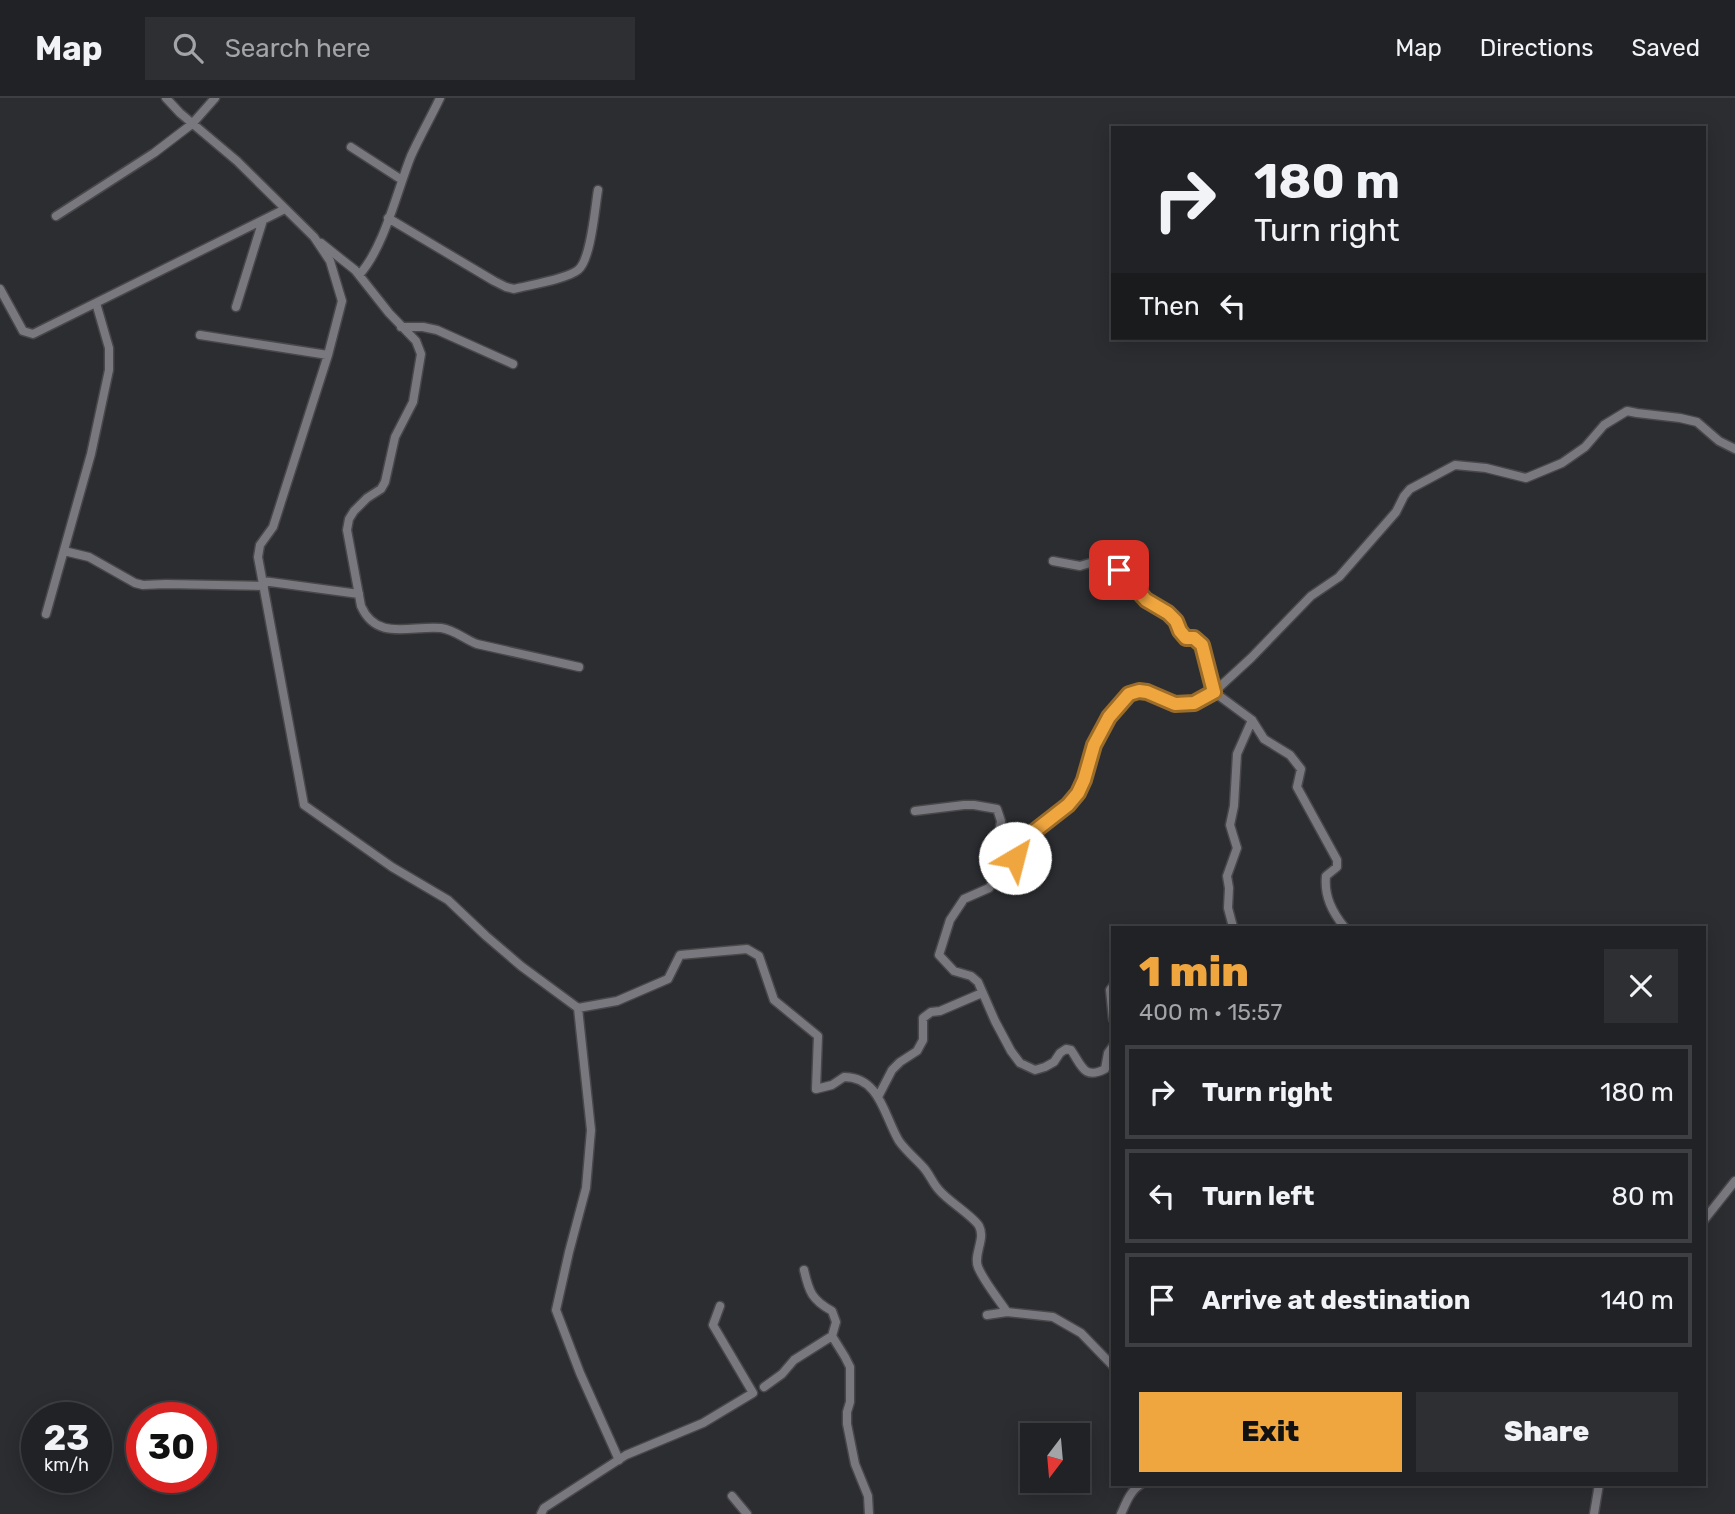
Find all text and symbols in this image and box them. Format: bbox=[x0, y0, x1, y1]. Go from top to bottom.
search box bbox=[145, 17, 635, 80]
text: Map bbox=[35, 29, 103, 68]
icon: search bbox=[169, 29, 207, 67]
text: Search here bbox=[225, 33, 370, 64]
text: Map bbox=[1395, 34, 1442, 62]
text: Directions bbox=[1480, 34, 1593, 62]
text: Saved bbox=[1631, 34, 1700, 62]
text: 180 m bbox=[1254, 152, 1400, 210]
icon: right bbox=[1139, 154, 1230, 245]
text: Turn right bbox=[1254, 211, 1399, 249]
icon: left bbox=[1214, 287, 1252, 325]
text: Then bbox=[1139, 291, 1200, 322]
pin bbox=[1089, 540, 1149, 600]
icon: arrive bbox=[1100, 551, 1138, 589]
position arrow bbox=[978, 821, 1052, 895]
text: 1 min bbox=[1139, 947, 1249, 997]
button: close bbox=[1604, 949, 1678, 1023]
text: 400 m · 15:57 bbox=[1139, 998, 1282, 1026]
icon: right bbox=[1143, 1073, 1181, 1111]
text: Turn right bbox=[1202, 1077, 1332, 1108]
text: 180 m bbox=[1600, 1077, 1674, 1108]
icon: left bbox=[1143, 1177, 1181, 1215]
text: Turn left bbox=[1202, 1181, 1314, 1212]
text: 80 m bbox=[1611, 1181, 1674, 1212]
icon: arrive bbox=[1143, 1281, 1181, 1319]
text: Arrive at destination bbox=[1202, 1285, 1470, 1316]
text: 140 m bbox=[1601, 1285, 1674, 1316]
button: Exit bbox=[1139, 1392, 1402, 1472]
button: Share bbox=[1416, 1392, 1678, 1472]
speed limit sign: 30 bbox=[126, 1402, 217, 1493]
text: 23 bbox=[44, 1417, 89, 1459]
north arrow bbox=[1020, 1423, 1090, 1493]
map controls bbox=[1020, 1423, 1090, 1493]
text: km/h bbox=[44, 1454, 89, 1476]

